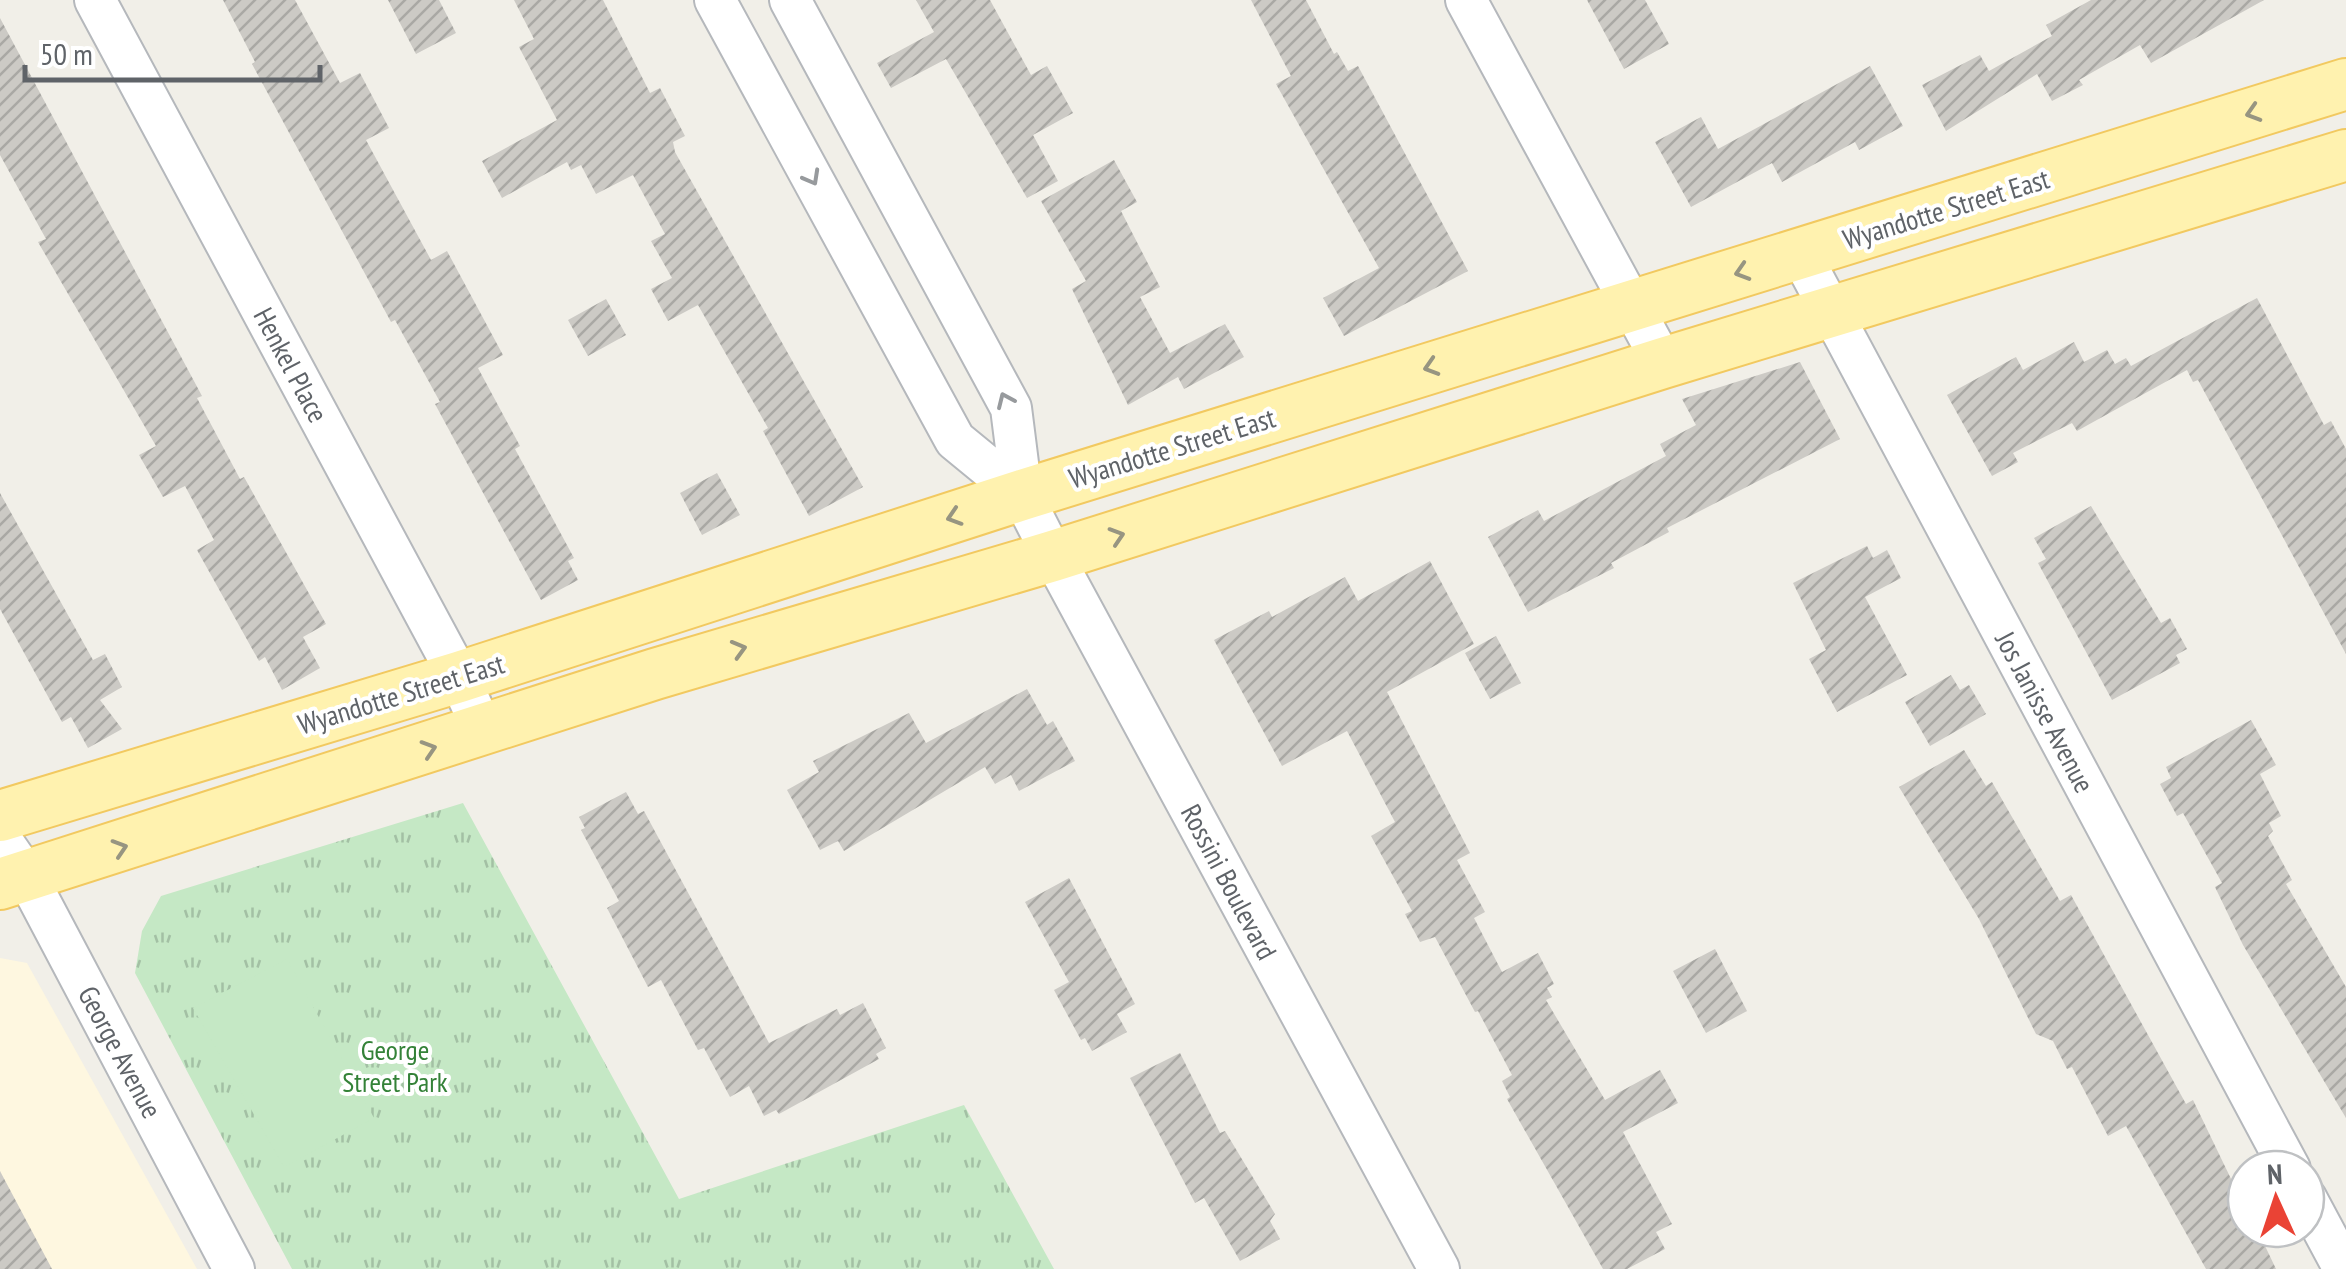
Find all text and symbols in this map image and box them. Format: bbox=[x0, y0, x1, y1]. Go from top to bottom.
scale bar bbox=[25, 20, 320, 82]
text: 50 m bbox=[40, 34, 93, 73]
one-way arrow bbox=[2245, 102, 2262, 122]
street label: Wyandotte Street East bbox=[1838, 160, 2054, 257]
one-way arrow bbox=[800, 167, 819, 185]
one-way arrow bbox=[1734, 260, 1751, 281]
street label: Henkel Place bbox=[246, 301, 337, 429]
one-way arrow bbox=[1424, 356, 1441, 376]
one-way arrow bbox=[997, 392, 1017, 410]
street label: Wyandotte Street East bbox=[1064, 399, 1280, 496]
one-way arrow bbox=[946, 505, 963, 525]
one-way arrow bbox=[1108, 527, 1125, 547]
street label: Jos Janisse Avenue bbox=[1987, 624, 2103, 799]
one-way arrow bbox=[729, 640, 746, 661]
street label: Wyandotte Street East bbox=[293, 645, 509, 742]
one-way arrow bbox=[420, 740, 437, 760]
street label: Rossini Boulevard bbox=[1173, 798, 1286, 966]
one-way arrow bbox=[110, 839, 127, 859]
street label: George Avenue bbox=[70, 979, 171, 1124]
park label: George Street Park bbox=[342, 1031, 448, 1100]
north arrow bbox=[2226, 1149, 2326, 1249]
text: N bbox=[2266, 1155, 2283, 1192]

